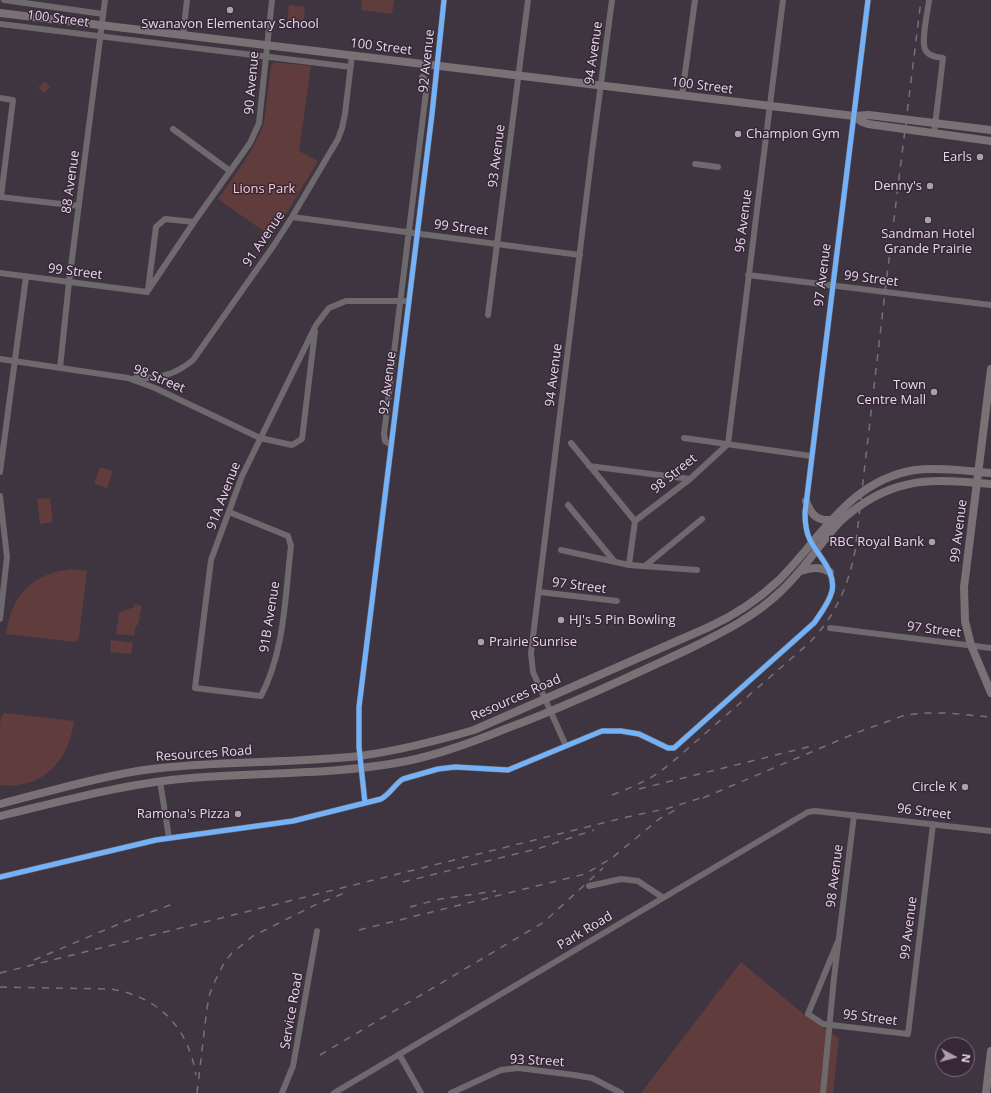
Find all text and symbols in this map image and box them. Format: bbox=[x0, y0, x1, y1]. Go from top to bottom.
marker: Swanavon Elementary School bbox=[225, 5, 235, 15]
street label: 100 Street bbox=[26, 7, 90, 31]
place label: Swanavon Elementary School bbox=[141, 16, 319, 32]
street label: 94 Avenue bbox=[582, 20, 606, 86]
street label: 92 Avenue bbox=[416, 29, 438, 93]
street label: 100 Street bbox=[349, 35, 413, 59]
street label: 90 Avenue bbox=[241, 51, 263, 115]
street label: 100 Street bbox=[670, 74, 734, 98]
street label: 93 Avenue bbox=[485, 124, 509, 188]
place label: Champion Gym bbox=[746, 126, 840, 142]
marker: Champion Gym bbox=[733, 129, 743, 139]
street label: 88 Avenue bbox=[59, 149, 83, 215]
place label: Earls bbox=[943, 149, 972, 165]
marker: Earls bbox=[975, 152, 985, 162]
place label: Denny's bbox=[874, 178, 922, 194]
park label: Lions Park bbox=[233, 181, 295, 197]
marker: Denny's bbox=[925, 181, 935, 191]
street label: 96 Avenue bbox=[732, 189, 756, 253]
street label: 91 Avenue bbox=[240, 208, 288, 270]
marker: Sandman Hotel Grande Prairie bbox=[923, 215, 933, 225]
street label: 99 Street bbox=[433, 217, 489, 239]
place label: Sandman Hotel Grande Prairie bbox=[881, 226, 975, 257]
street label: 97 Avenue bbox=[811, 243, 835, 307]
street label: 99 Street bbox=[47, 261, 103, 283]
street label: 99 Street bbox=[843, 268, 899, 290]
street label: 94 Avenue bbox=[542, 343, 566, 407]
street label: 92 Avenue bbox=[376, 351, 400, 415]
street label: 98 Street bbox=[131, 362, 187, 396]
place label: Town Centre Mall bbox=[856, 377, 926, 408]
marker: Town Centre Mall bbox=[929, 387, 939, 397]
street label: 98 Street bbox=[648, 451, 700, 497]
street label: 91A Avenue bbox=[204, 460, 244, 532]
street label: 99 Avenue bbox=[947, 499, 971, 563]
place label: RBC Royal Bank bbox=[829, 534, 924, 550]
marker: RBC Royal Bank bbox=[927, 537, 937, 547]
street label: 97 Street bbox=[551, 575, 607, 597]
street label: 91B Avenue bbox=[257, 580, 283, 654]
place label: HJ's 5 Pin Bowling bbox=[569, 612, 676, 628]
marker: HJ's 5 Pin Bowling bbox=[556, 615, 566, 625]
street label: 97 Street bbox=[906, 619, 962, 641]
place label: Prairie Sunrise bbox=[489, 634, 577, 650]
marker: Prairie Sunrise bbox=[476, 637, 486, 647]
street label: Resources Road bbox=[469, 671, 563, 725]
street label: Resources Road bbox=[155, 743, 253, 765]
place label: Circle K bbox=[912, 779, 957, 795]
marker: Circle K bbox=[960, 782, 970, 792]
street label: 96 Street bbox=[896, 801, 952, 823]
place label: Ramona's Pizza bbox=[137, 806, 230, 822]
marker: Ramona's Pizza bbox=[233, 809, 243, 819]
street label: 98 Avenue bbox=[823, 844, 847, 908]
street label: 99 Avenue bbox=[897, 896, 921, 960]
street label: Park Road bbox=[555, 908, 615, 954]
street label: Service Road bbox=[278, 972, 306, 1050]
street label: 95 Street bbox=[842, 1007, 898, 1029]
north arrow bbox=[935, 1037, 975, 1077]
street label: 93 Street bbox=[509, 1052, 565, 1070]
text: N bbox=[958, 1053, 974, 1064]

